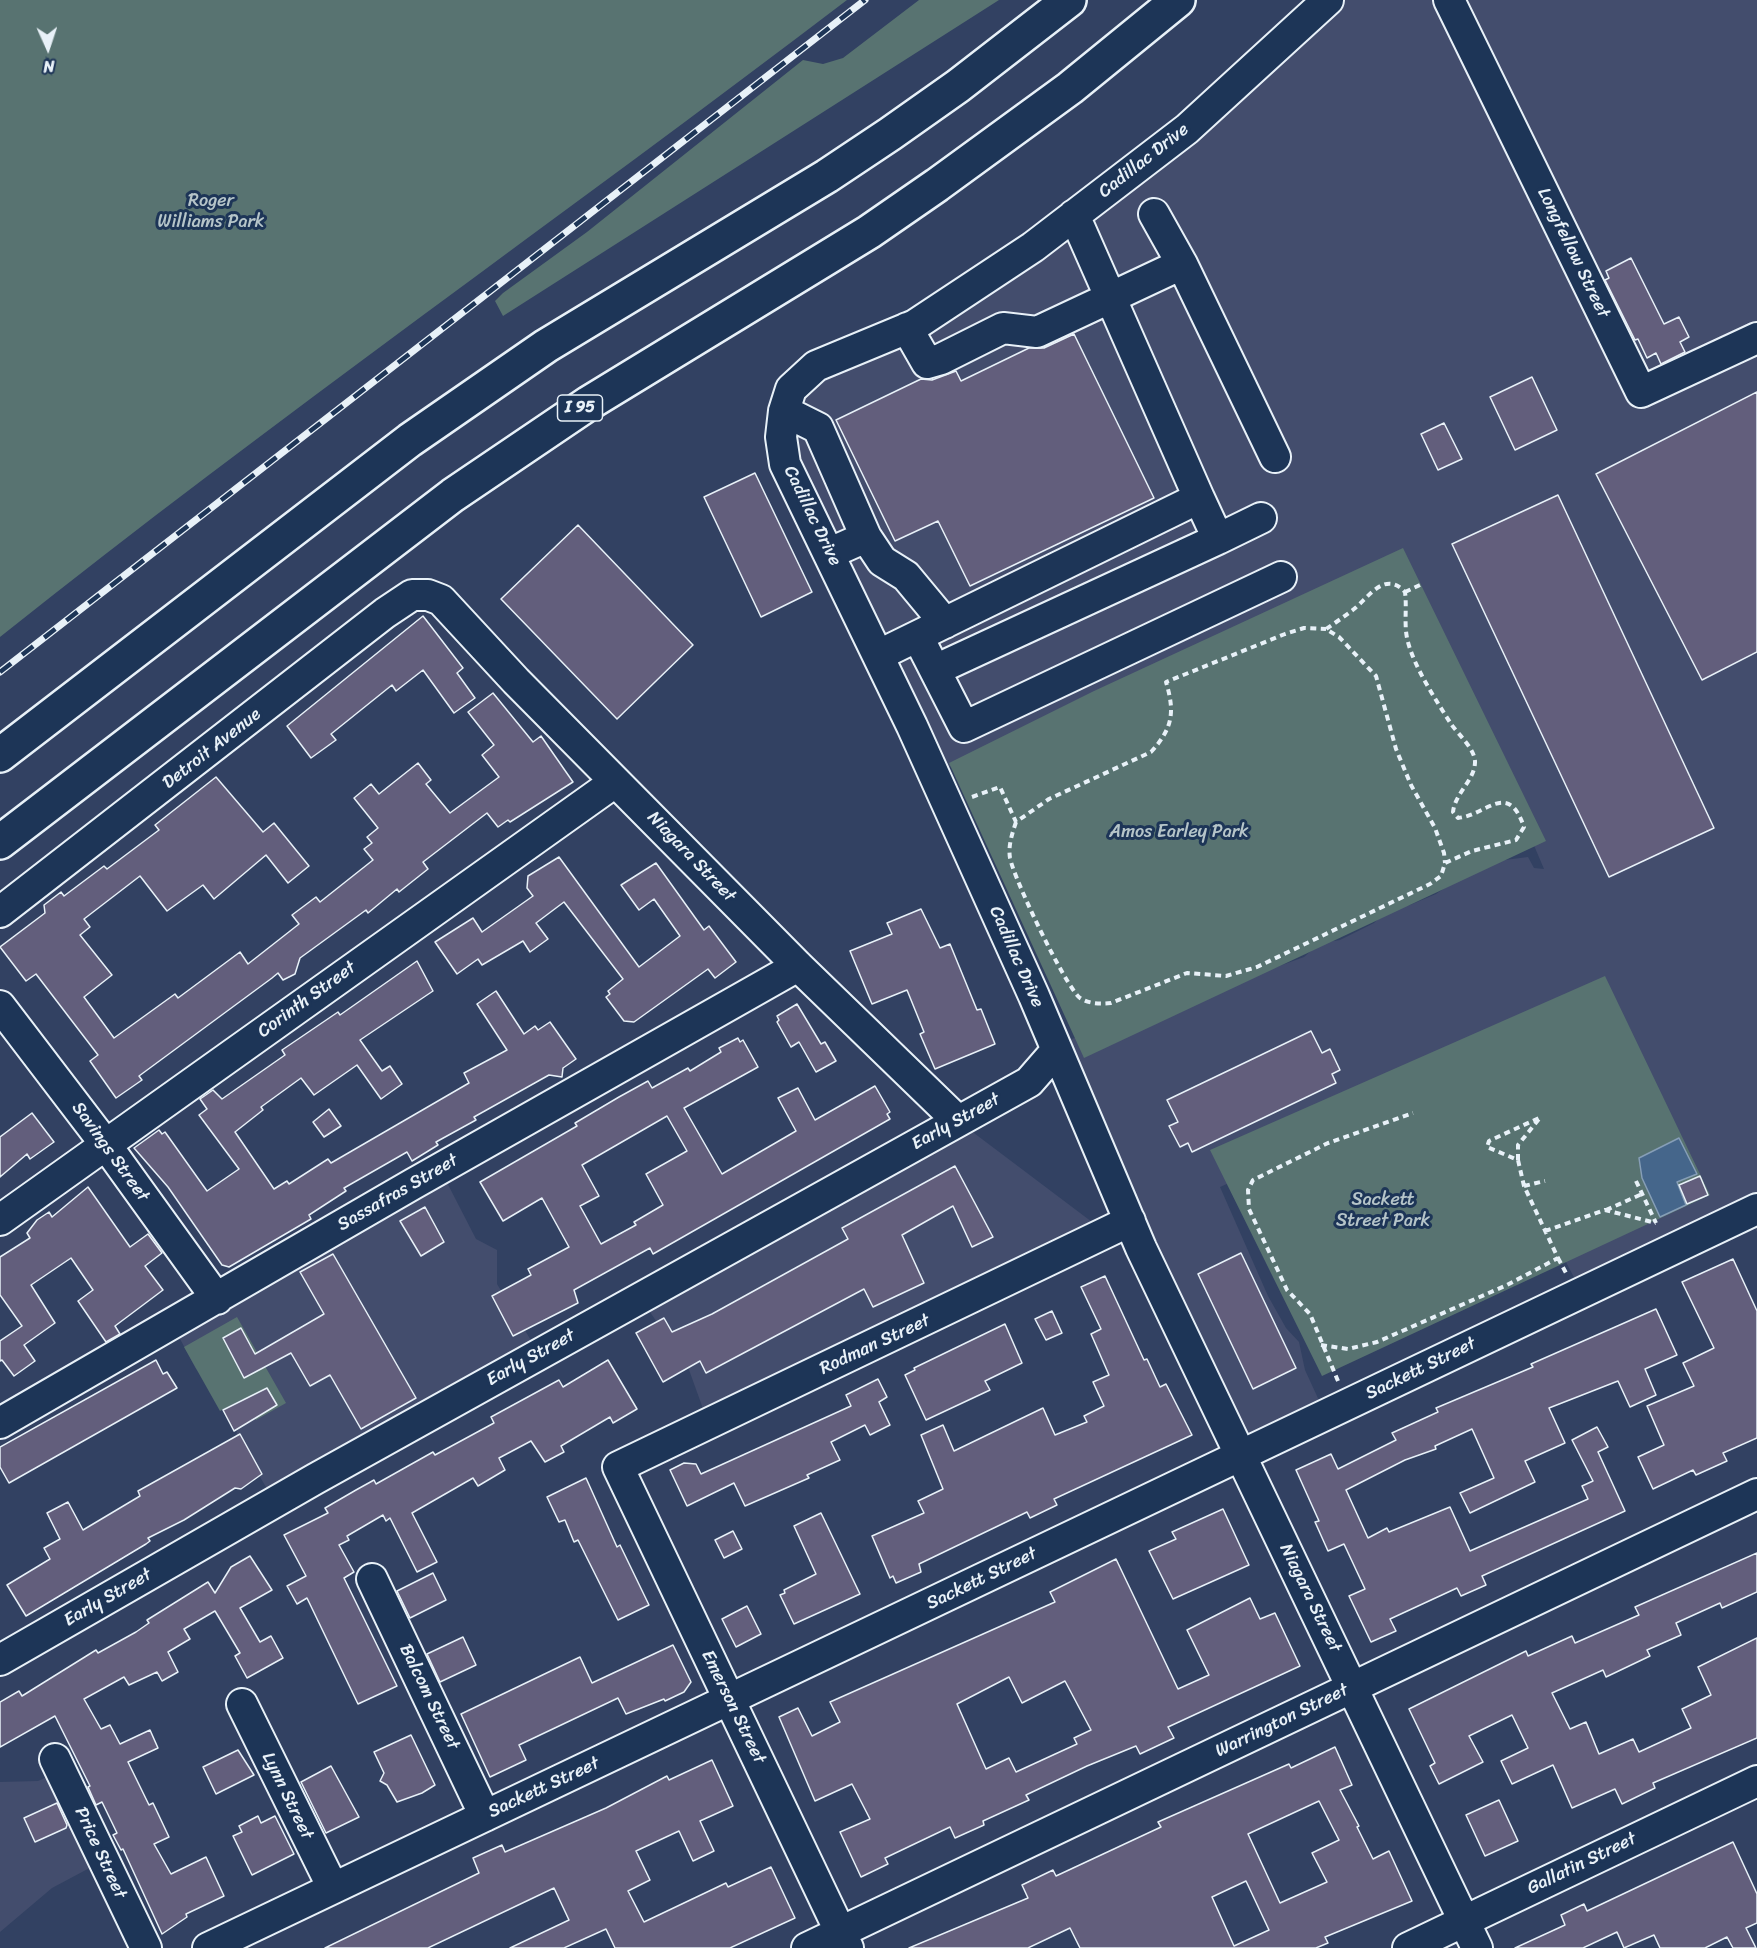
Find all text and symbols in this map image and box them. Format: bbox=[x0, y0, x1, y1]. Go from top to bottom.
north arrow bbox=[18, 18, 78, 78]
text: N bbox=[43, 52, 55, 81]
street label: Cadillac Drive bbox=[1095, 119, 1193, 203]
street label: Longfellow Street bbox=[1532, 184, 1614, 322]
park label: Roger Williams Park bbox=[158, 190, 264, 232]
road number: I 95 bbox=[558, 395, 602, 421]
street label: Cadillac Drive bbox=[779, 463, 845, 569]
street label: Detroit Avenue bbox=[159, 704, 265, 794]
street label: Niagara Street bbox=[642, 807, 740, 907]
park label: Amos Earley Park bbox=[1109, 821, 1249, 843]
street label: Cadillac Drive bbox=[984, 903, 1048, 1011]
street label: Corinth Street bbox=[254, 957, 360, 1043]
street label: Early Street bbox=[908, 1089, 1004, 1155]
street label: Savings Street bbox=[67, 1098, 153, 1206]
street label: Sassafras Street bbox=[334, 1150, 462, 1236]
park label: Sackett Street Park bbox=[1336, 1189, 1430, 1232]
street label: Rodman Street bbox=[816, 1310, 934, 1380]
street label: Early Street bbox=[483, 1325, 579, 1391]
street label: Sackett Street bbox=[1362, 1333, 1480, 1405]
street label: Niagara Street bbox=[1274, 1540, 1346, 1656]
street label: Sackett Street bbox=[923, 1543, 1041, 1615]
street label: Early Street bbox=[60, 1564, 156, 1632]
street label: Balcom Street bbox=[394, 1641, 464, 1753]
street label: Emerson Street bbox=[696, 1647, 770, 1767]
street label: Warrington Street bbox=[1212, 1680, 1352, 1762]
street label: Lynn Street bbox=[257, 1749, 317, 1843]
street label: Sackett Street bbox=[485, 1753, 603, 1823]
street label: Price Street bbox=[69, 1804, 131, 1902]
street label: Gallatin Street bbox=[1524, 1828, 1640, 1900]

